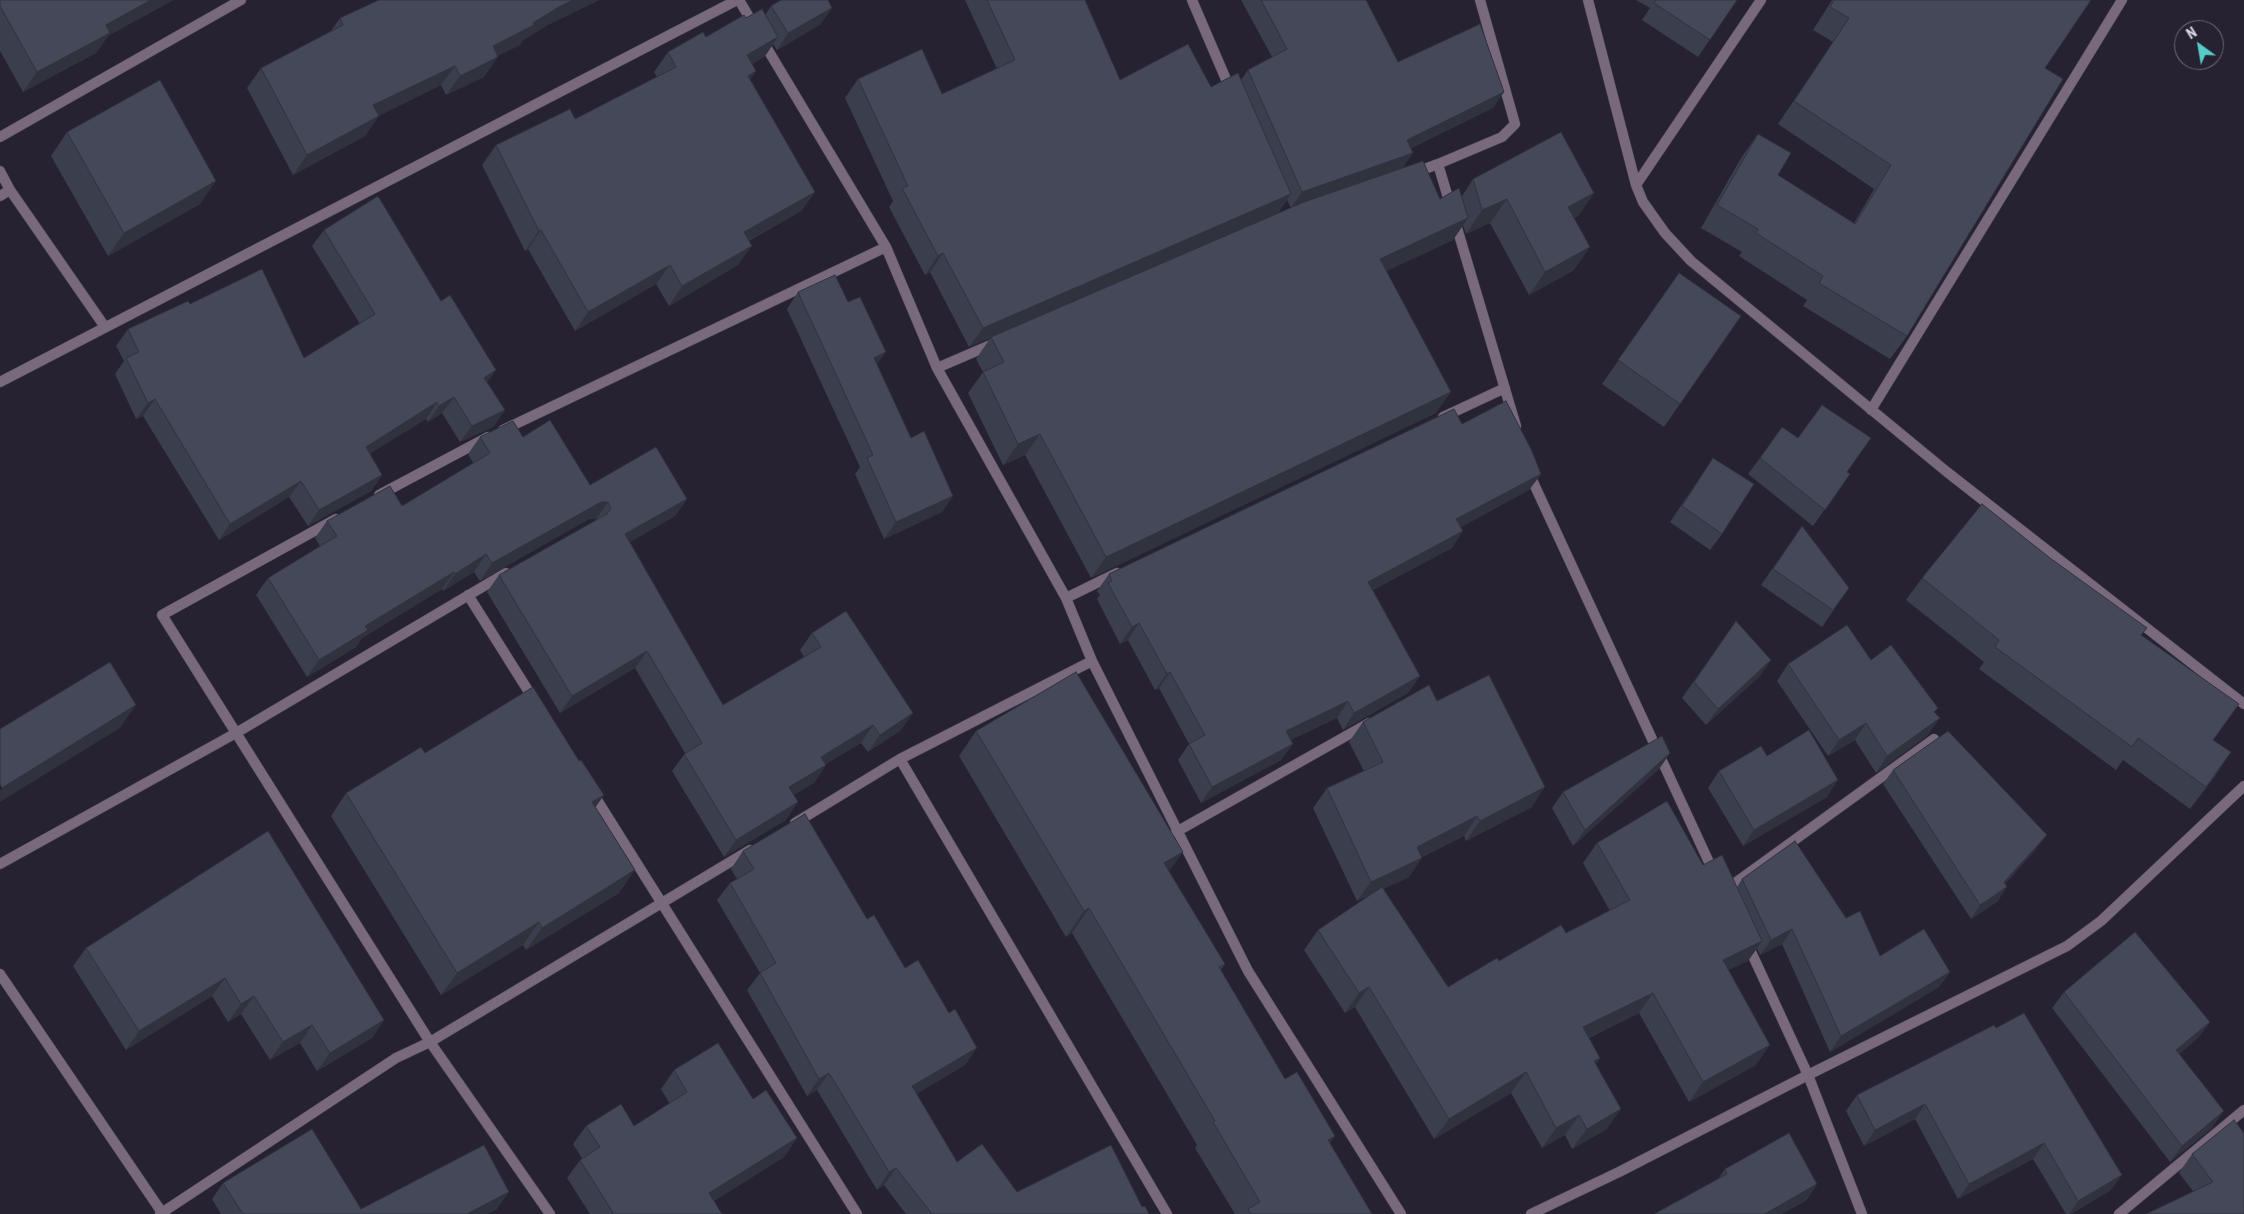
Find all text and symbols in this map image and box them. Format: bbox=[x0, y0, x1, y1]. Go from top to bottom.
north arrow bbox=[2174, 20, 2224, 70]
text: N bbox=[2184, 24, 2199, 42]

